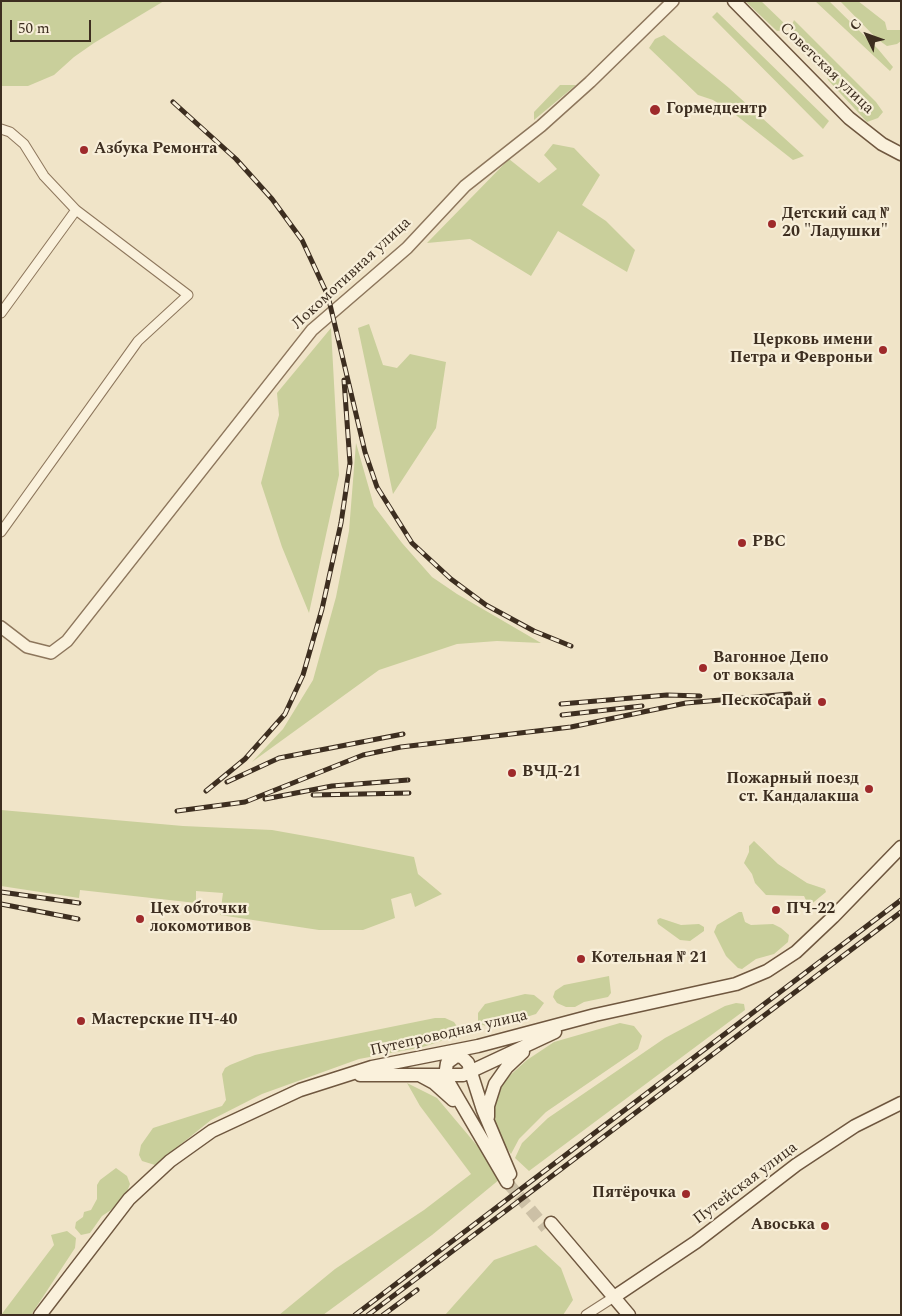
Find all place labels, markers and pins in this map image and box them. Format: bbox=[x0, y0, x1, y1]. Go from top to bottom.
place label: Гормедцентр bbox=[666, 100, 767, 120]
marker: Гормедцентр bbox=[648, 103, 662, 117]
place label: Азбука Ремонта bbox=[94, 140, 218, 160]
marker: Азбука Ремонта bbox=[78, 144, 90, 156]
place label: Детский сад № 20 "Ладушки" bbox=[782, 205, 889, 243]
marker: Детский сад № 20 "Ладушки" bbox=[766, 218, 778, 230]
place label: Церковь имени Петра и Февроньи bbox=[730, 331, 873, 369]
marker: Церковь имени Петра и Февроньи bbox=[877, 344, 889, 356]
place label: РВС bbox=[752, 533, 786, 553]
marker: РВС bbox=[736, 537, 748, 549]
place label: Вагонное Депо от вокзала bbox=[713, 649, 828, 687]
marker: Вагонное Депо от вокзала bbox=[697, 662, 709, 674]
place label: Пескосарай bbox=[721, 692, 812, 712]
marker: Пескосарай bbox=[816, 696, 828, 708]
place label: ВЧД-21 bbox=[522, 763, 581, 783]
marker: ВЧД-21 bbox=[506, 767, 518, 779]
place label: Пожарный поезд ст. Кандалакша bbox=[726, 770, 859, 808]
marker: Пожарный поезд ст. Кандалакша bbox=[863, 783, 875, 795]
place label: Цех обточки локомотивов bbox=[150, 900, 251, 938]
place label: ПЧ-22 bbox=[786, 900, 835, 920]
marker: ПЧ-22 bbox=[770, 904, 782, 916]
marker: Цех обточки локомотивов bbox=[134, 913, 146, 925]
place label: Котельная № 21 bbox=[591, 949, 708, 969]
marker: Котельная № 21 bbox=[575, 953, 587, 965]
place label: Мастерские ПЧ-40 bbox=[91, 1011, 237, 1031]
marker: Мастерские ПЧ-40 bbox=[75, 1015, 87, 1027]
place label: Пятёрочка bbox=[592, 1184, 676, 1204]
marker: Пятёрочка bbox=[680, 1188, 692, 1200]
place label: Авоська bbox=[751, 1216, 815, 1236]
marker: Авоська bbox=[819, 1220, 831, 1232]

